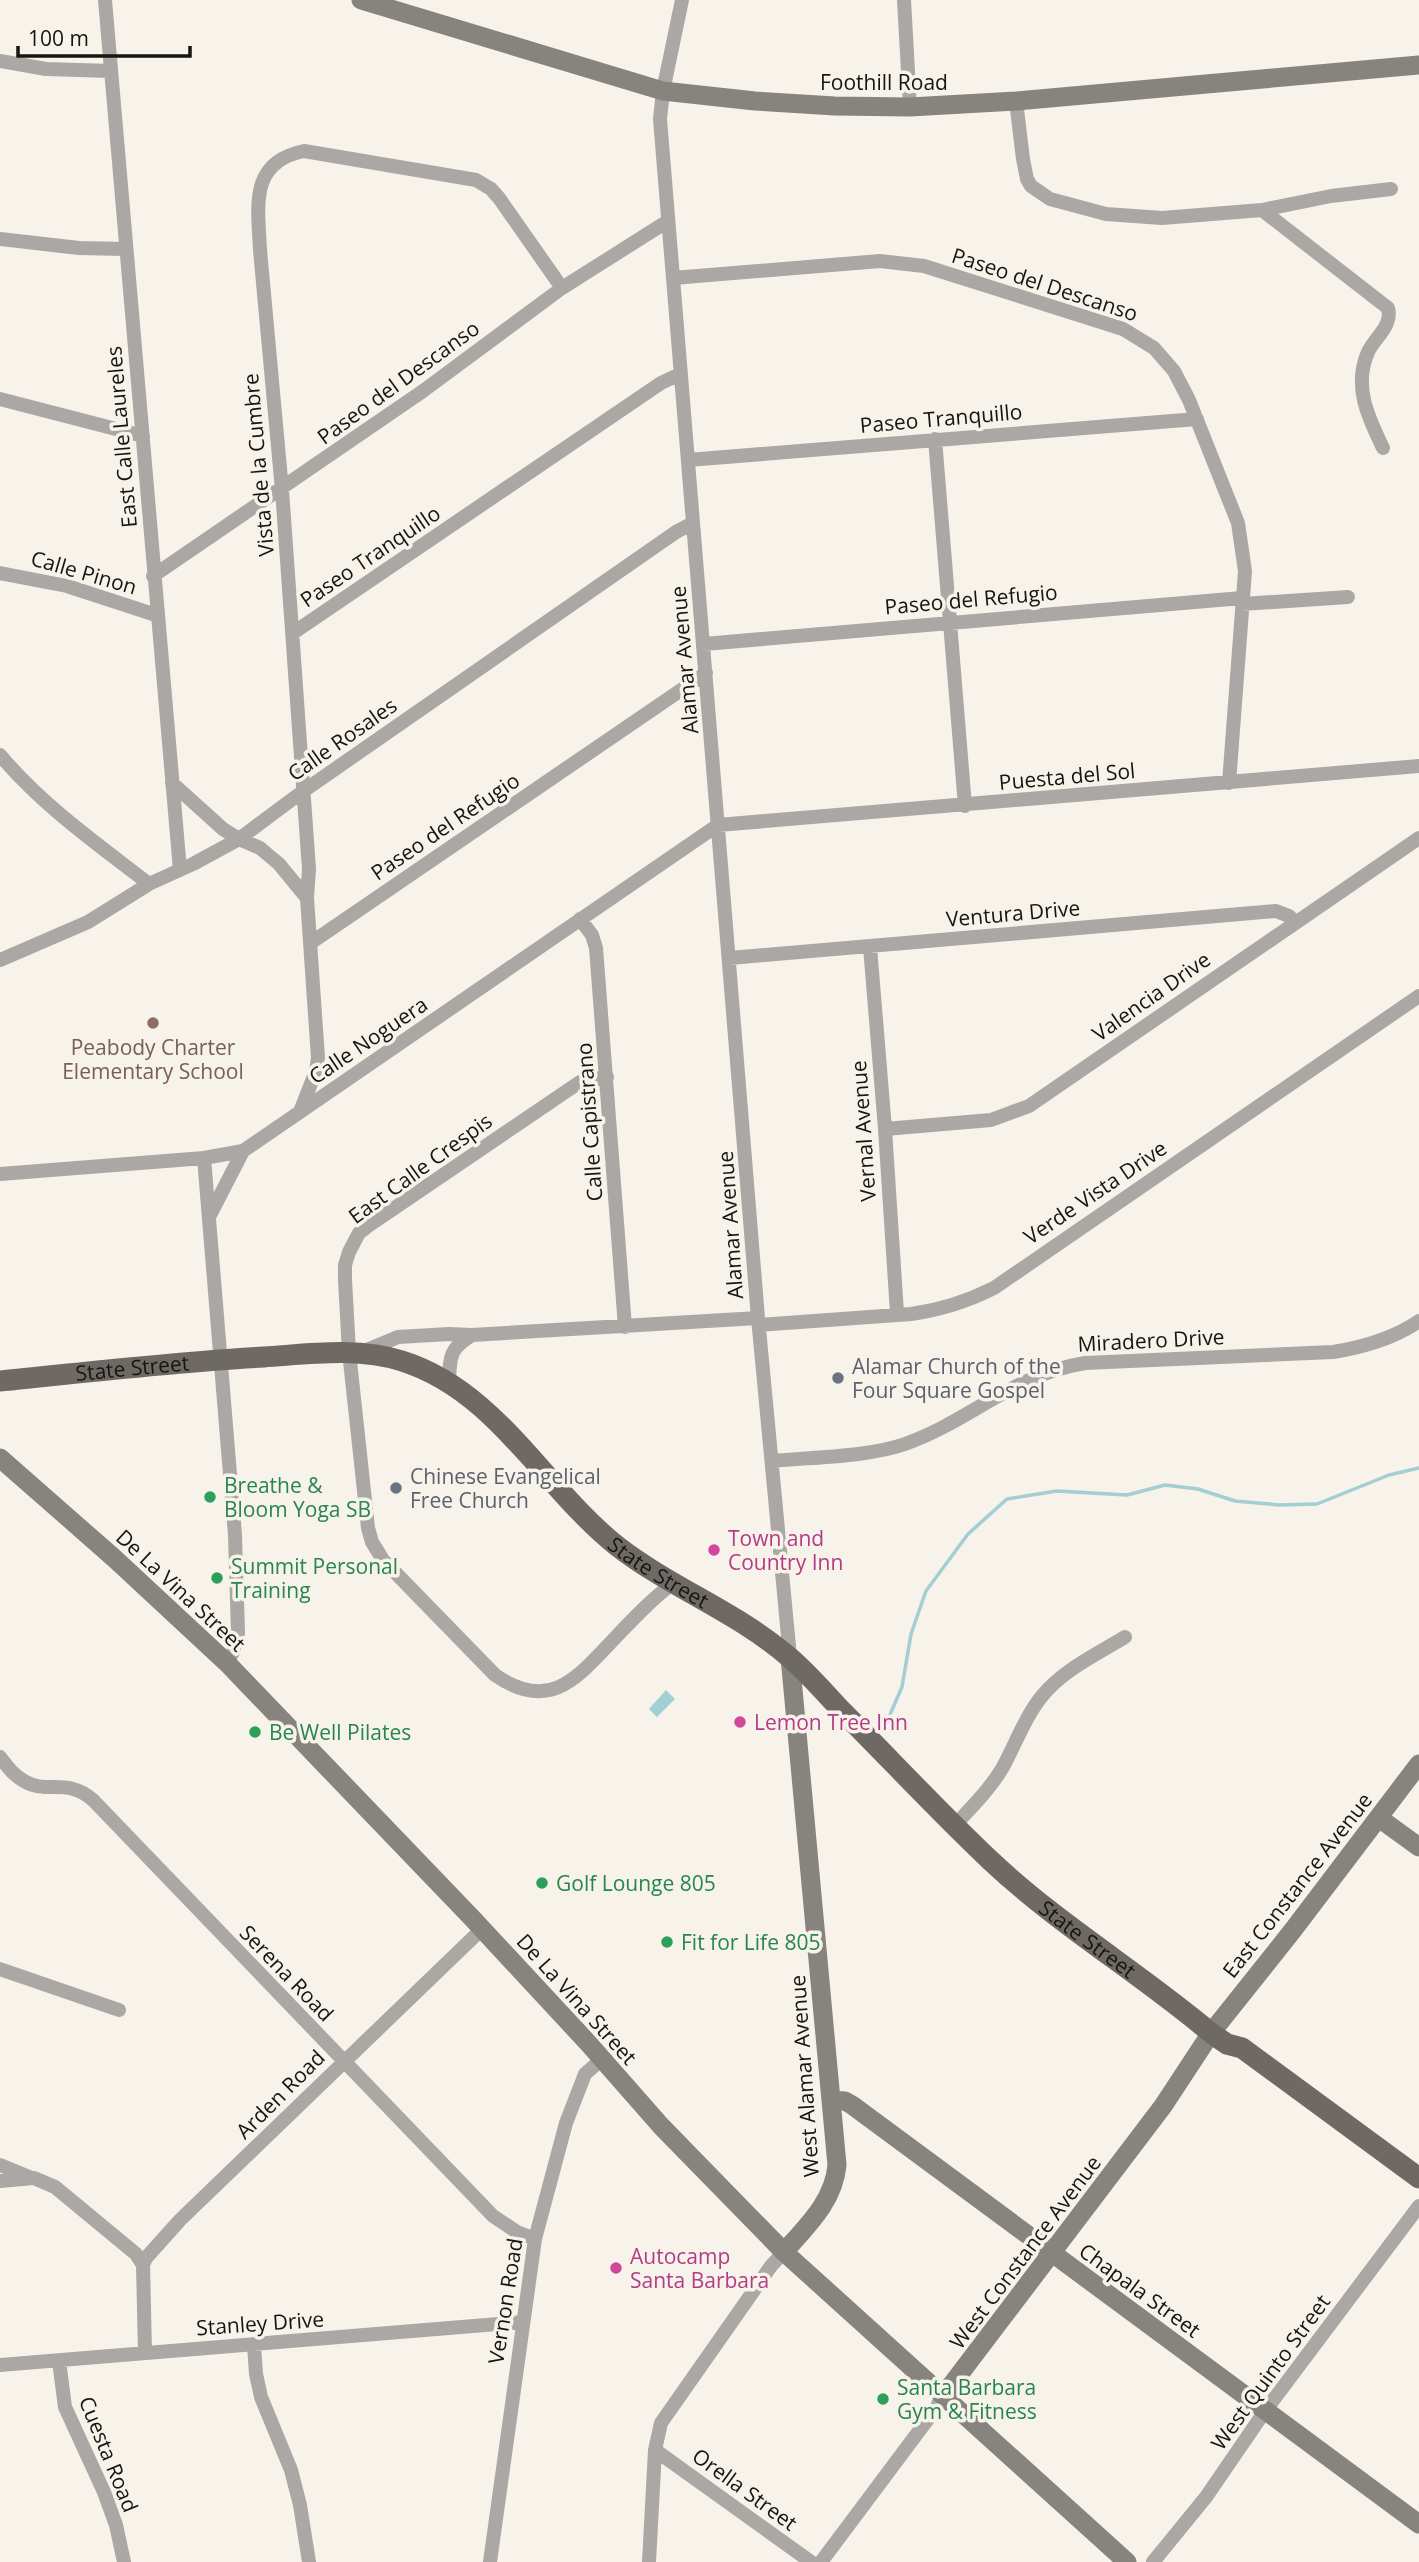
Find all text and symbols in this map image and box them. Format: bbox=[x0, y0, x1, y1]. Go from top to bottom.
scale bar bbox=[18, 14, 189, 58]
text: 100 m bbox=[28, 24, 89, 52]
street label: Foothill Road bbox=[820, 68, 948, 96]
street label: Paseo del Descanso bbox=[948, 241, 1142, 327]
street label: Paseo del Descanso bbox=[311, 314, 485, 450]
street label: East Calle Laureles bbox=[99, 345, 143, 529]
street label: Vista de la Cumbre bbox=[236, 372, 280, 558]
street label: Paseo Tranquillo bbox=[859, 397, 1023, 439]
street label: Paseo Tranquillo bbox=[295, 499, 445, 613]
street label: Calle Pinon bbox=[28, 544, 140, 600]
street label: Paseo del Refugio bbox=[883, 577, 1059, 621]
street label: Alamar Avenue bbox=[664, 585, 704, 735]
street label: Calle Rosales bbox=[282, 691, 402, 787]
street label: Puesta del Sol bbox=[998, 756, 1136, 796]
street label: Paseo del Refugio bbox=[365, 766, 525, 886]
street label: Ventura Drive bbox=[945, 893, 1081, 933]
street label: Valencia Drive bbox=[1086, 945, 1216, 1047]
street label: Calle Noguera bbox=[303, 990, 433, 1090]
marker: Peabody Charter Elementary School bbox=[145, 1015, 161, 1031]
place label: Peabody Charter Elementary School bbox=[62, 1033, 244, 1085]
street label: Calle Capistrano bbox=[569, 1042, 609, 1202]
street label: Vernal Avenue bbox=[844, 1060, 882, 1202]
street label: East Calle Crespis bbox=[343, 1106, 497, 1230]
street label: Verde Vista Drive bbox=[1018, 1134, 1172, 1250]
street label: Alamar Avenue bbox=[711, 1150, 749, 1300]
street label: Miradero Drive bbox=[1077, 1322, 1225, 1358]
street label: State Street bbox=[74, 1348, 190, 1387]
place label: Alamar Church of the Four Square Gospel bbox=[852, 1352, 1061, 1404]
marker: Alamar Church of the Four Square Gospel bbox=[830, 1370, 846, 1386]
place label: Chinese Evangelical Free Church bbox=[410, 1462, 601, 1514]
place label: Breathe & Bloom Yoga SB bbox=[224, 1471, 371, 1523]
marker: Chinese Evangelical Free Church bbox=[388, 1480, 404, 1496]
marker: Breathe & Bloom Yoga SB bbox=[202, 1489, 218, 1505]
street label: De La Vina Street bbox=[110, 1523, 252, 1657]
place label: Town and Country Inn bbox=[728, 1524, 843, 1576]
street label: State Street bbox=[602, 1530, 714, 1614]
marker: Town and Country Inn bbox=[706, 1542, 722, 1558]
place label: Summit Personal Training bbox=[231, 1552, 398, 1604]
marker: Summit Personal Training bbox=[209, 1570, 225, 1586]
place label: Lemon Tree Inn bbox=[754, 1708, 908, 1736]
marker: Lemon Tree Inn bbox=[732, 1714, 748, 1730]
place label: Be Well Pilates bbox=[269, 1718, 411, 1746]
marker: Be Well Pilates bbox=[247, 1724, 263, 1740]
street label: East Constance Avenue bbox=[1216, 1787, 1378, 1983]
place label: Golf Lounge 805 bbox=[556, 1869, 716, 1897]
marker: Golf Lounge 805 bbox=[534, 1875, 550, 1891]
street label: State Street bbox=[1033, 1894, 1142, 1984]
street label: Serena Road bbox=[234, 1919, 340, 2027]
street label: De La Vina Street bbox=[511, 1928, 643, 2070]
place label: Fit for Life 805 bbox=[681, 1928, 820, 1956]
marker: Fit for Life 805 bbox=[659, 1934, 675, 1950]
street label: West Alamar Avenue bbox=[783, 1974, 825, 2178]
street label: Arden Road bbox=[229, 2043, 331, 2145]
street label: West Constance Avenue bbox=[943, 2150, 1107, 2354]
street label: Vernon Road bbox=[481, 2236, 529, 2366]
street label: Chapala Street bbox=[1074, 2237, 1206, 2343]
place label: Autocamp Santa Barbara bbox=[630, 2242, 769, 2294]
marker: Autocamp Santa Barbara bbox=[608, 2260, 624, 2276]
street label: West Quinto Street bbox=[1204, 2289, 1336, 2455]
street label: Stanley Drive bbox=[195, 2305, 325, 2341]
place label: Santa Barbara Gym & Fitness bbox=[897, 2373, 1037, 2425]
marker: Santa Barbara Gym & Fitness bbox=[875, 2391, 891, 2407]
street label: Cuesta Road bbox=[73, 2392, 145, 2516]
street label: Orella Street bbox=[687, 2441, 803, 2537]

